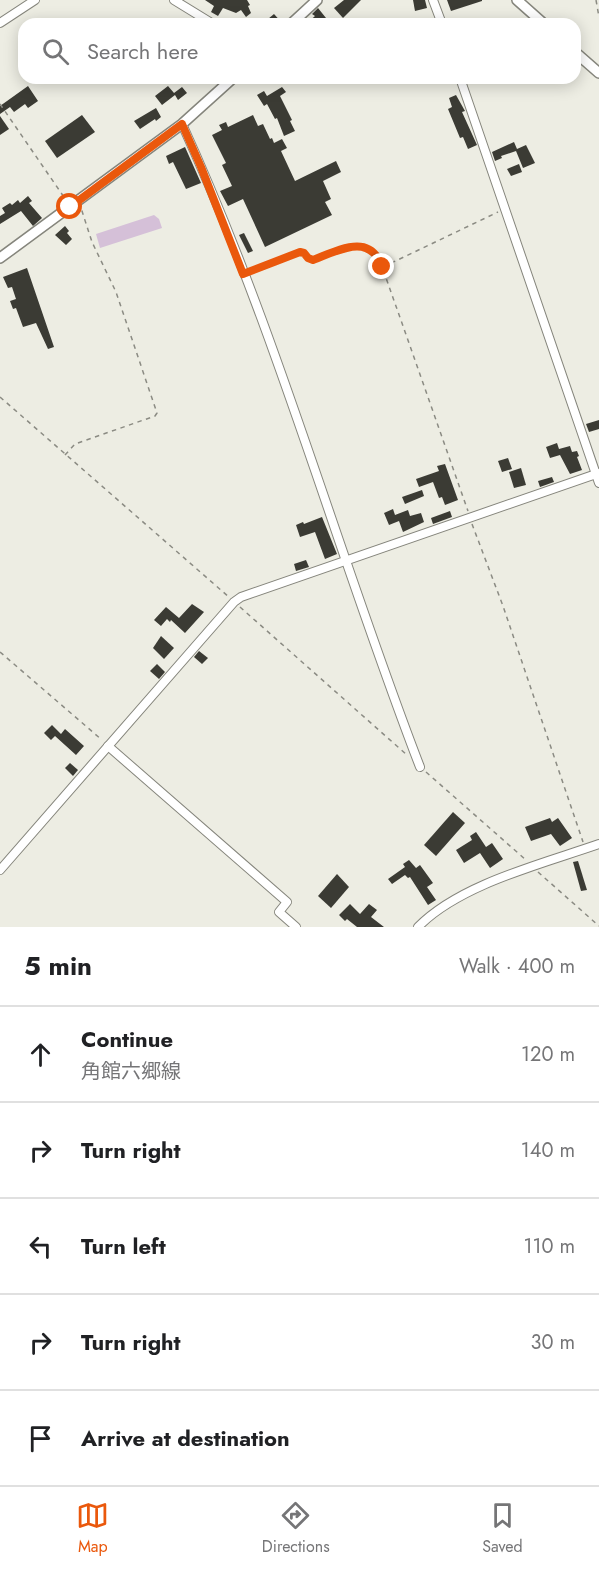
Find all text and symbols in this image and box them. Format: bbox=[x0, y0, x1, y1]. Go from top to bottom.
search box bbox=[18, 18, 581, 84]
icon: search bbox=[39, 35, 72, 68]
text: Search here bbox=[87, 35, 198, 67]
route start bbox=[56, 193, 82, 219]
route end bbox=[368, 253, 394, 279]
text: 5 min bbox=[24, 947, 92, 985]
text: Walk · 400 m bbox=[459, 952, 575, 981]
text: Continue bbox=[81, 1023, 173, 1055]
icon: ahead bbox=[24, 1038, 57, 1071]
text: 120 m bbox=[521, 1040, 575, 1069]
text: 角館六郷線 bbox=[81, 1057, 181, 1086]
icon: right bbox=[24, 1134, 57, 1167]
text: Turn right bbox=[81, 1134, 181, 1166]
text: 140 m bbox=[521, 1136, 575, 1165]
icon: left bbox=[24, 1230, 57, 1263]
text: Turn left bbox=[81, 1230, 166, 1262]
text: 110 m bbox=[523, 1232, 575, 1261]
icon: right bbox=[24, 1326, 57, 1359]
text: Turn right bbox=[81, 1326, 181, 1358]
text: 30 m bbox=[530, 1328, 575, 1357]
icon: arrive bbox=[24, 1422, 57, 1455]
text: Arrive at destination bbox=[81, 1422, 290, 1454]
tab: Map bbox=[76, 1499, 109, 1558]
tab: Directions bbox=[262, 1499, 330, 1558]
tab: Saved bbox=[482, 1499, 523, 1558]

